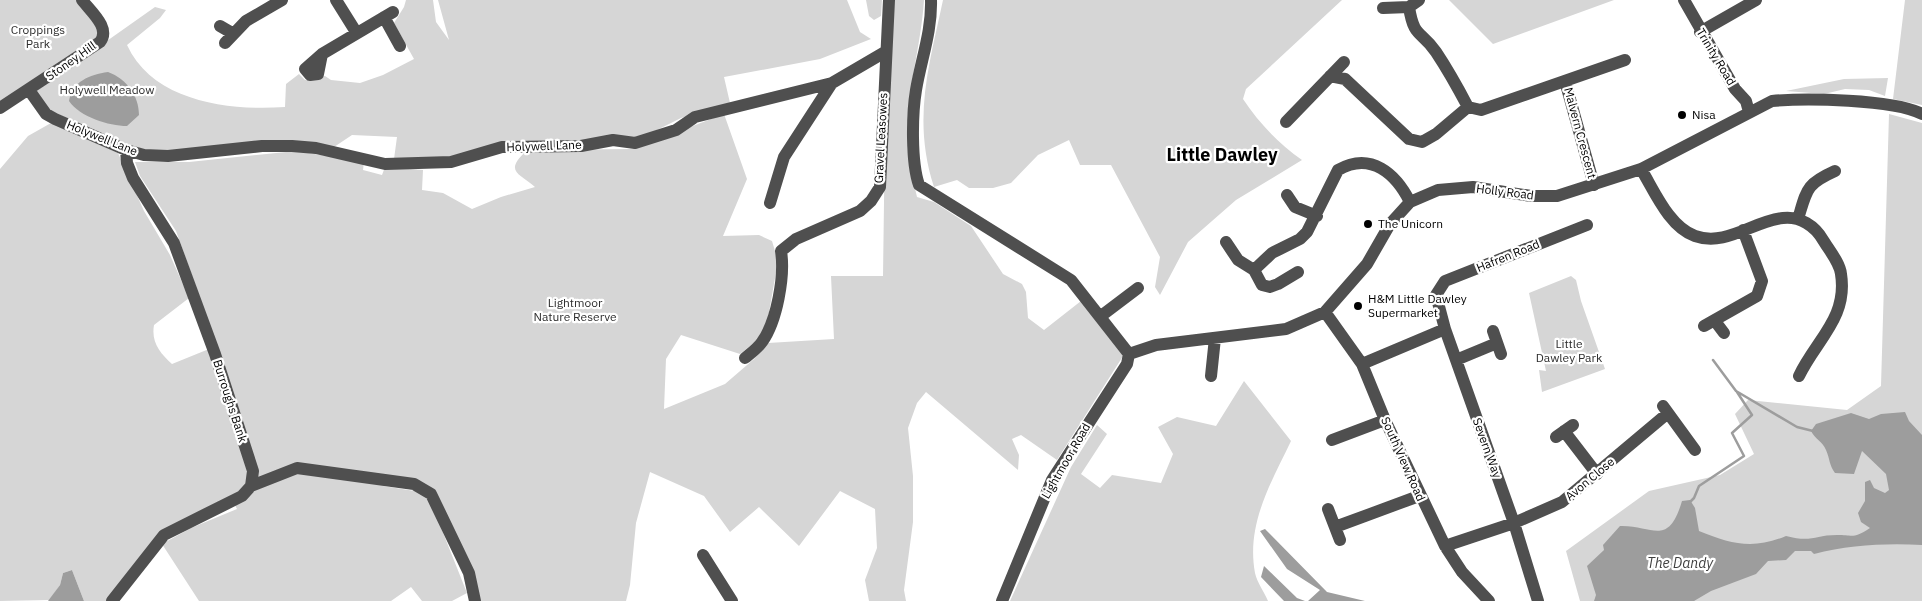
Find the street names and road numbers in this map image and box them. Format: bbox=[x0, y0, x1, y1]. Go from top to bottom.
street label: Trinity Road bbox=[1693, 25, 1739, 88]
street label: Stoney Hill bbox=[43, 38, 99, 83]
street label: Malvern Crescent bbox=[1561, 86, 1600, 180]
street label: Gravel Leasowes bbox=[871, 92, 890, 184]
street label: Holywell Lane bbox=[65, 116, 140, 159]
street label: Holywell Lane bbox=[506, 137, 582, 154]
street label: Holly Road bbox=[1475, 181, 1535, 202]
street label: Hafren Road bbox=[1474, 236, 1542, 275]
street label: Burroughs Bank bbox=[210, 358, 251, 445]
street label: South View Road bbox=[1378, 414, 1429, 503]
street label: Severn Way bbox=[1470, 416, 1505, 480]
street label: Lightmoor Road bbox=[1038, 420, 1093, 501]
street label: Avon Close bbox=[1562, 453, 1618, 503]

